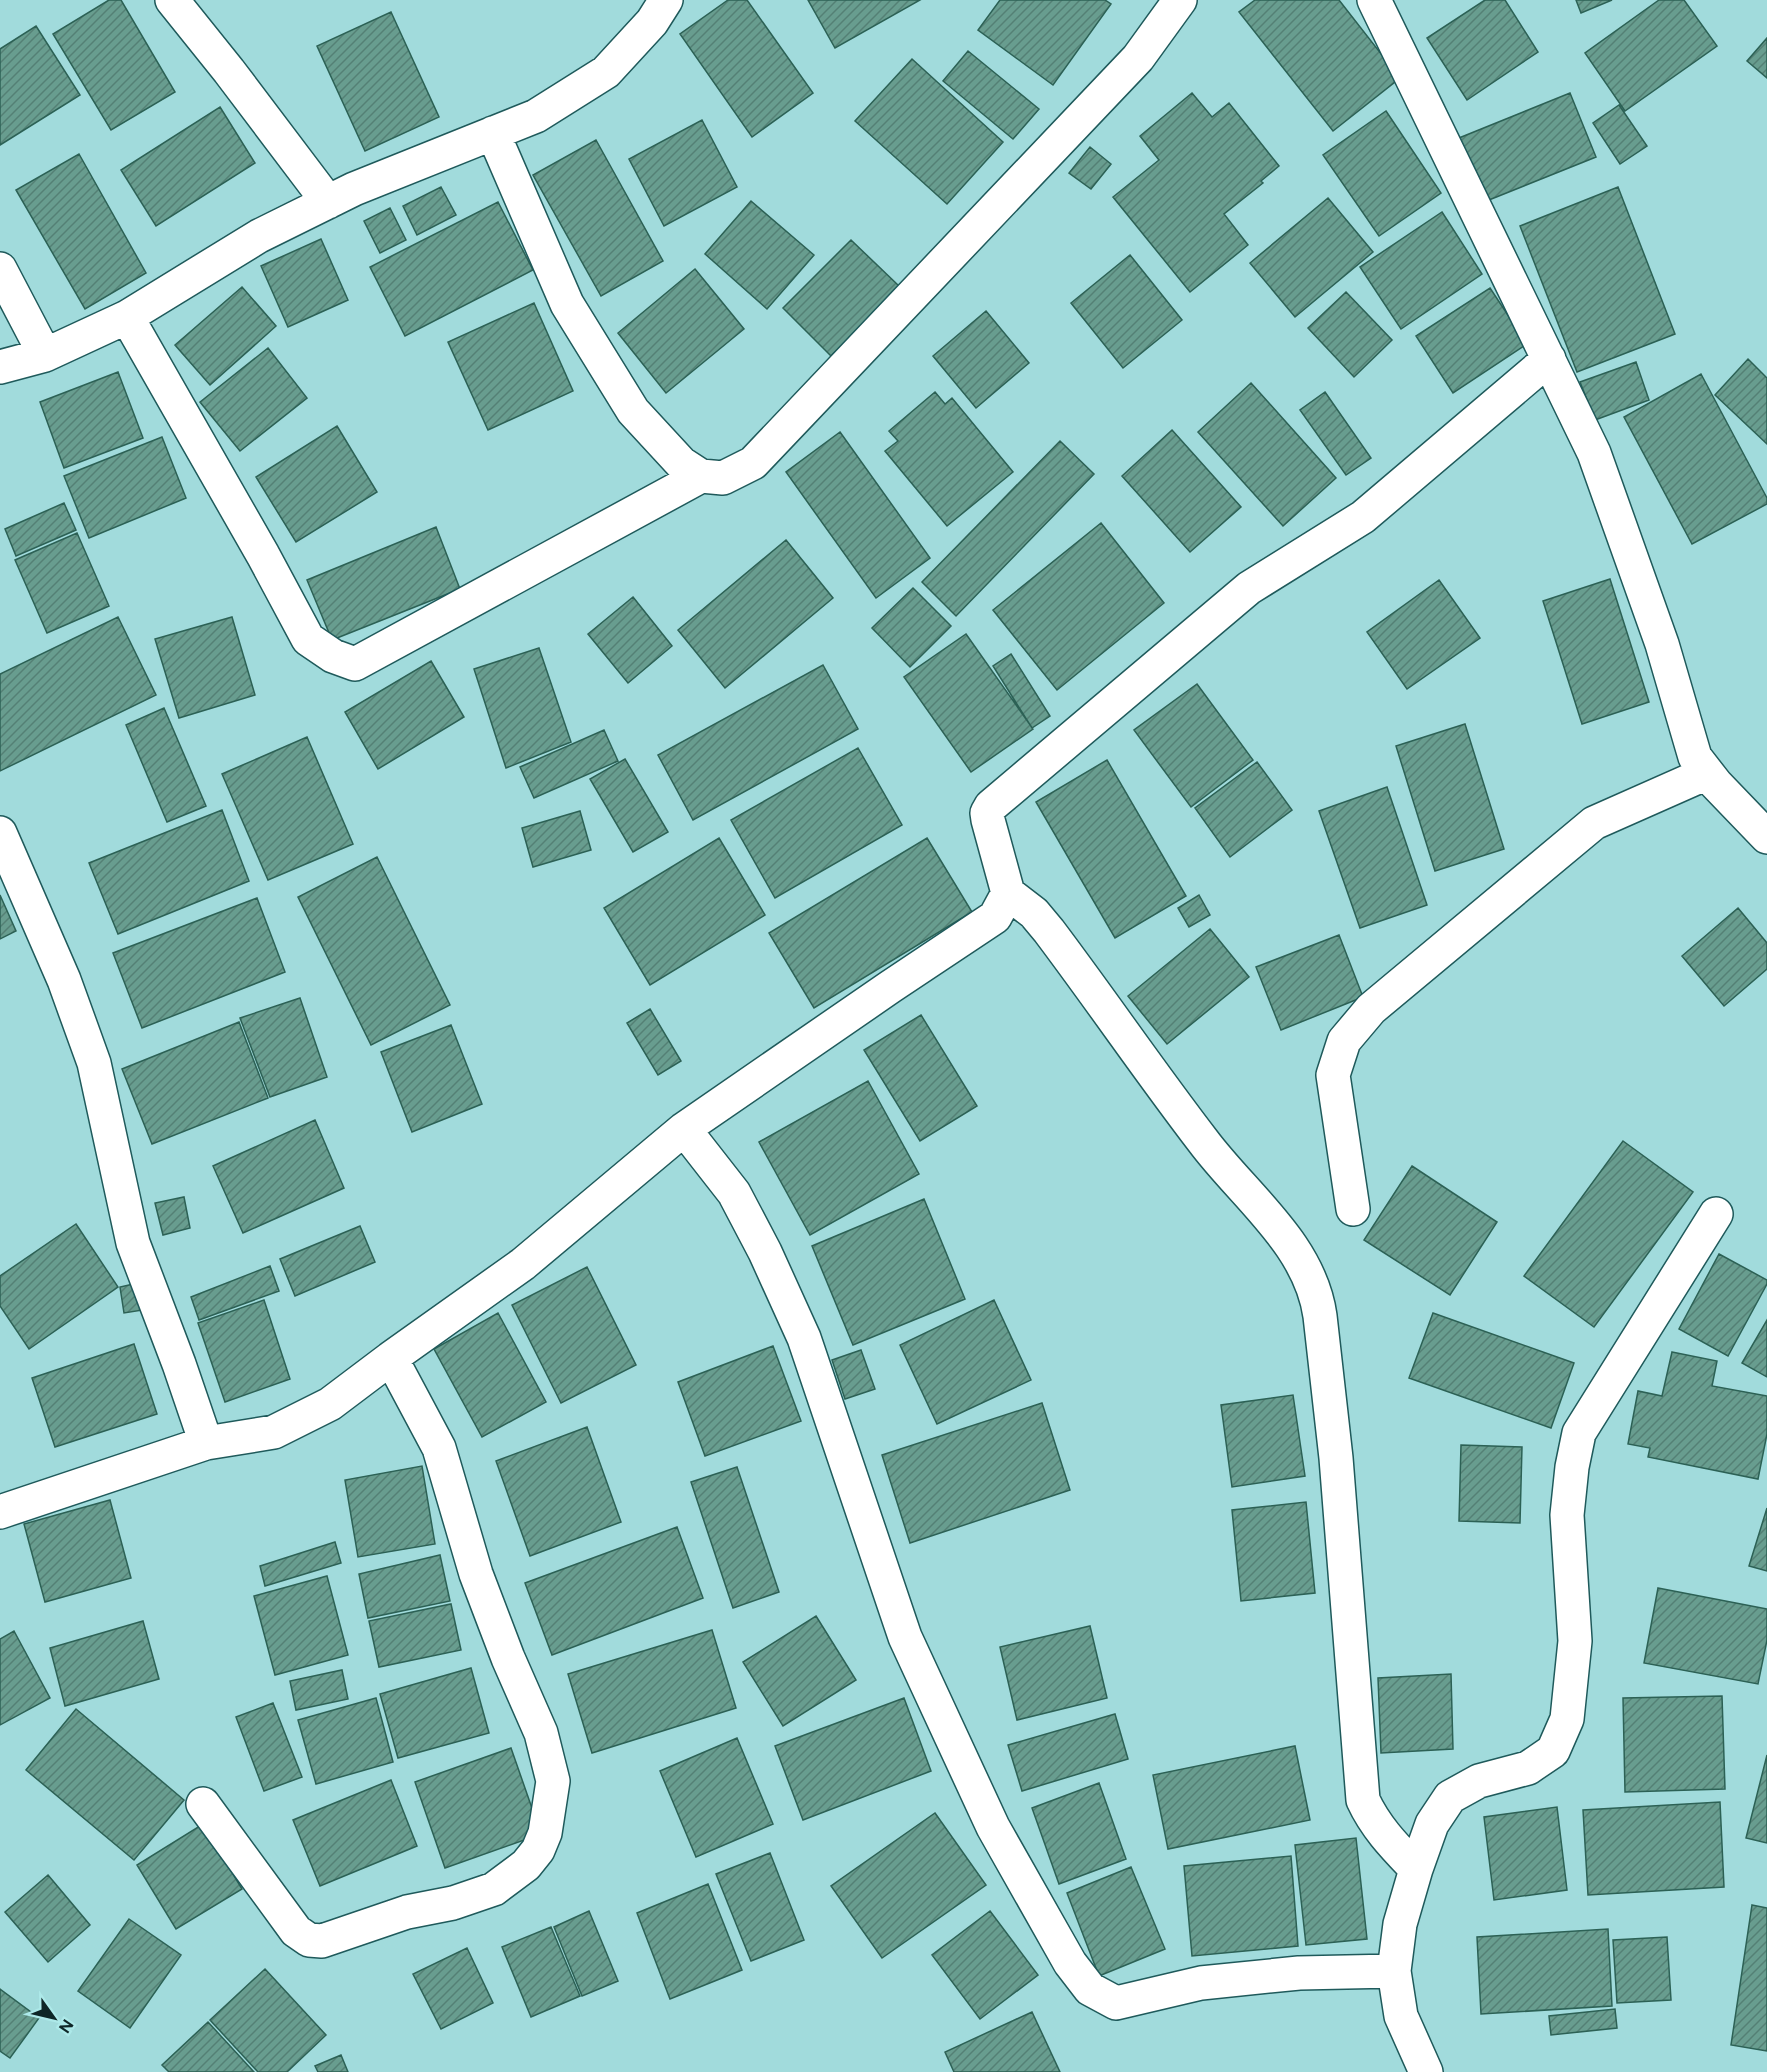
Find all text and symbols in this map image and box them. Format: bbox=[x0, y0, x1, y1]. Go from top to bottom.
north arrow bbox=[24, 1988, 84, 2048]
text: N bbox=[55, 2016, 77, 2037]

